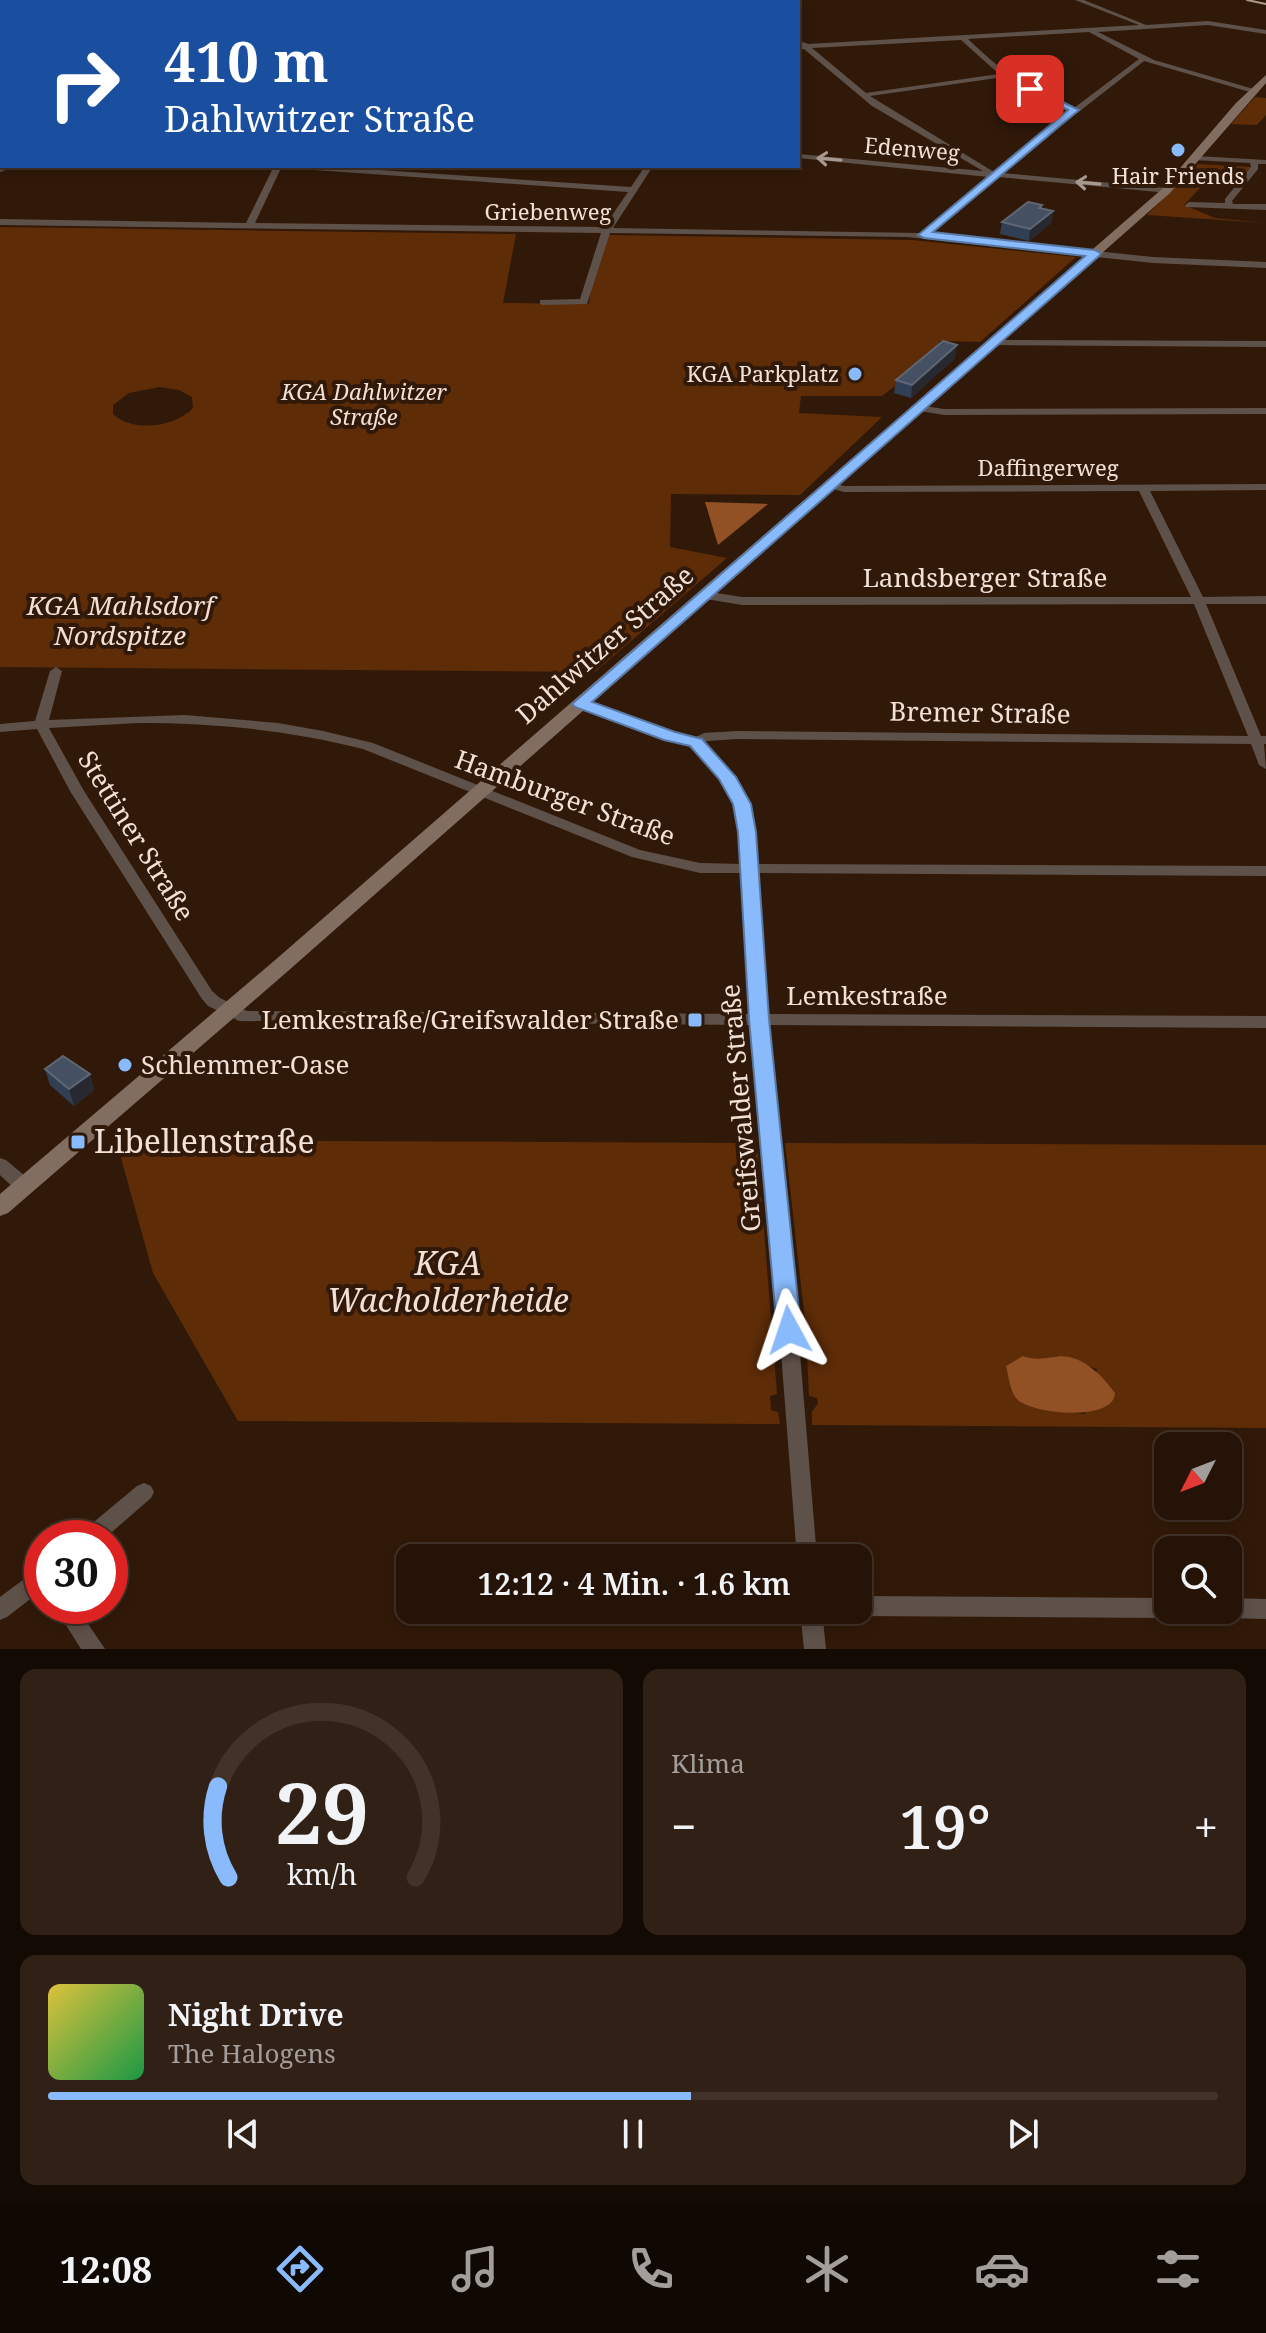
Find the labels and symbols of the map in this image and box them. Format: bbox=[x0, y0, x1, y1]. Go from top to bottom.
pin bbox=[996, 55, 1064, 123]
street label: Edenweg bbox=[863, 129, 961, 167]
marker: Hair Friends bbox=[1169, 141, 1187, 159]
one-way arrow bbox=[816, 151, 843, 166]
place label: Hair Friends bbox=[1112, 160, 1244, 190]
one-way arrow bbox=[1075, 175, 1102, 190]
street label: Griebenweg bbox=[485, 196, 612, 226]
place label: KGA Parkplatz bbox=[686, 358, 839, 388]
marker: KGA Parkplatz bbox=[846, 365, 864, 383]
park label: KGA Dahlwitzer Straße bbox=[280, 376, 448, 431]
street label: Daffingerweg bbox=[977, 452, 1119, 482]
street label: Dahlwitzer Straße bbox=[508, 557, 701, 732]
street label: Landsberger Straße bbox=[863, 559, 1107, 595]
park label: KGA Mahlsdorf Nordspitze bbox=[26, 587, 218, 653]
street label: Bremer Straße bbox=[889, 692, 1071, 732]
street label: Hamburger Straße bbox=[450, 740, 680, 854]
street label: Stettiner Straße bbox=[70, 744, 203, 927]
street label: Lemkestraße bbox=[786, 977, 948, 1013]
street label: Greifswalder Straße bbox=[711, 983, 769, 1234]
place label: Lemkestraße/Greifswalder Straße bbox=[262, 1001, 679, 1037]
marker: Lemkestraße/Greifswalder Straße bbox=[686, 1011, 704, 1029]
place label: Schlemmer-Oase bbox=[141, 1046, 349, 1082]
marker: Schlemmer-Oase bbox=[116, 1056, 134, 1074]
place label: Libellenstraße bbox=[94, 1119, 315, 1162]
marker: Libellenstraße bbox=[69, 1133, 87, 1151]
park label: KGA Wacholderheide bbox=[327, 1241, 569, 1321]
position arrow bbox=[747, 1288, 831, 1372]
north arrow bbox=[1154, 1432, 1242, 1520]
speed limit sign: 30 bbox=[24, 1520, 128, 1624]

